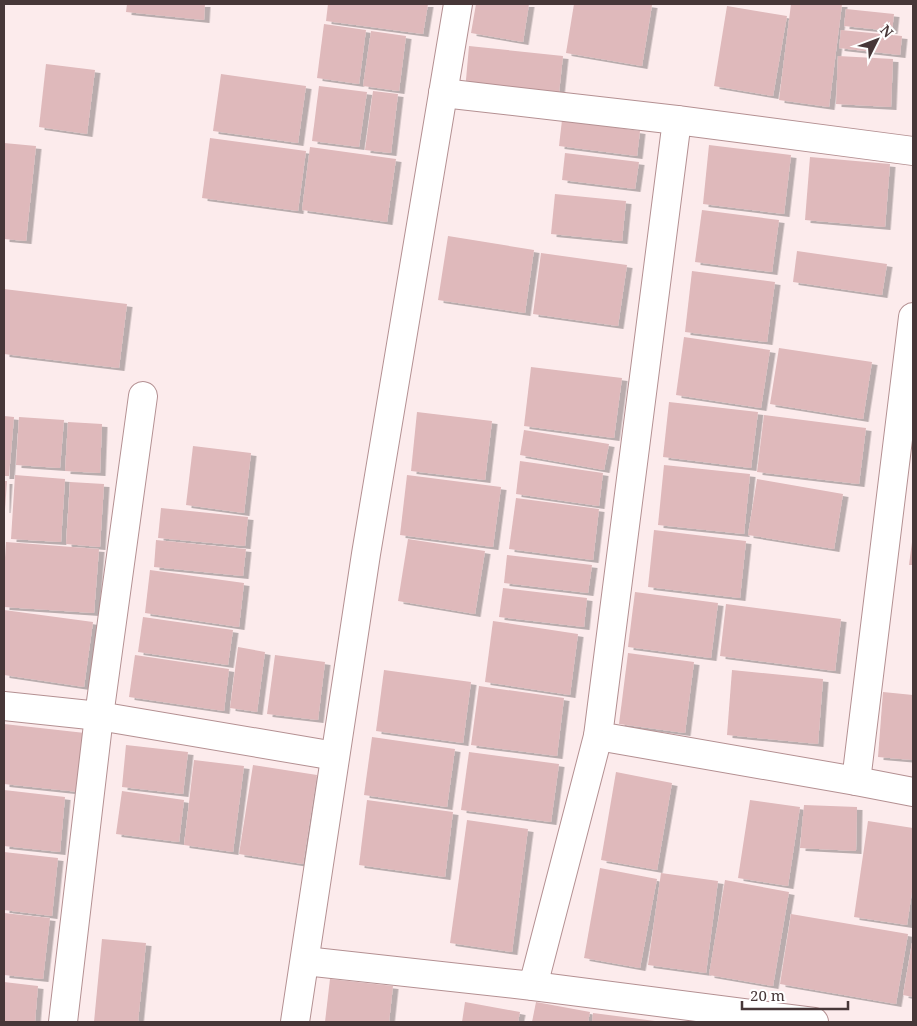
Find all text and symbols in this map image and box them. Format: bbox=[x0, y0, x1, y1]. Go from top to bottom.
north arrow bbox=[852, 15, 902, 65]
text: N bbox=[876, 21, 898, 41]
scale bar bbox=[742, 978, 848, 1010]
text: 20 m bbox=[750, 985, 785, 1005]

